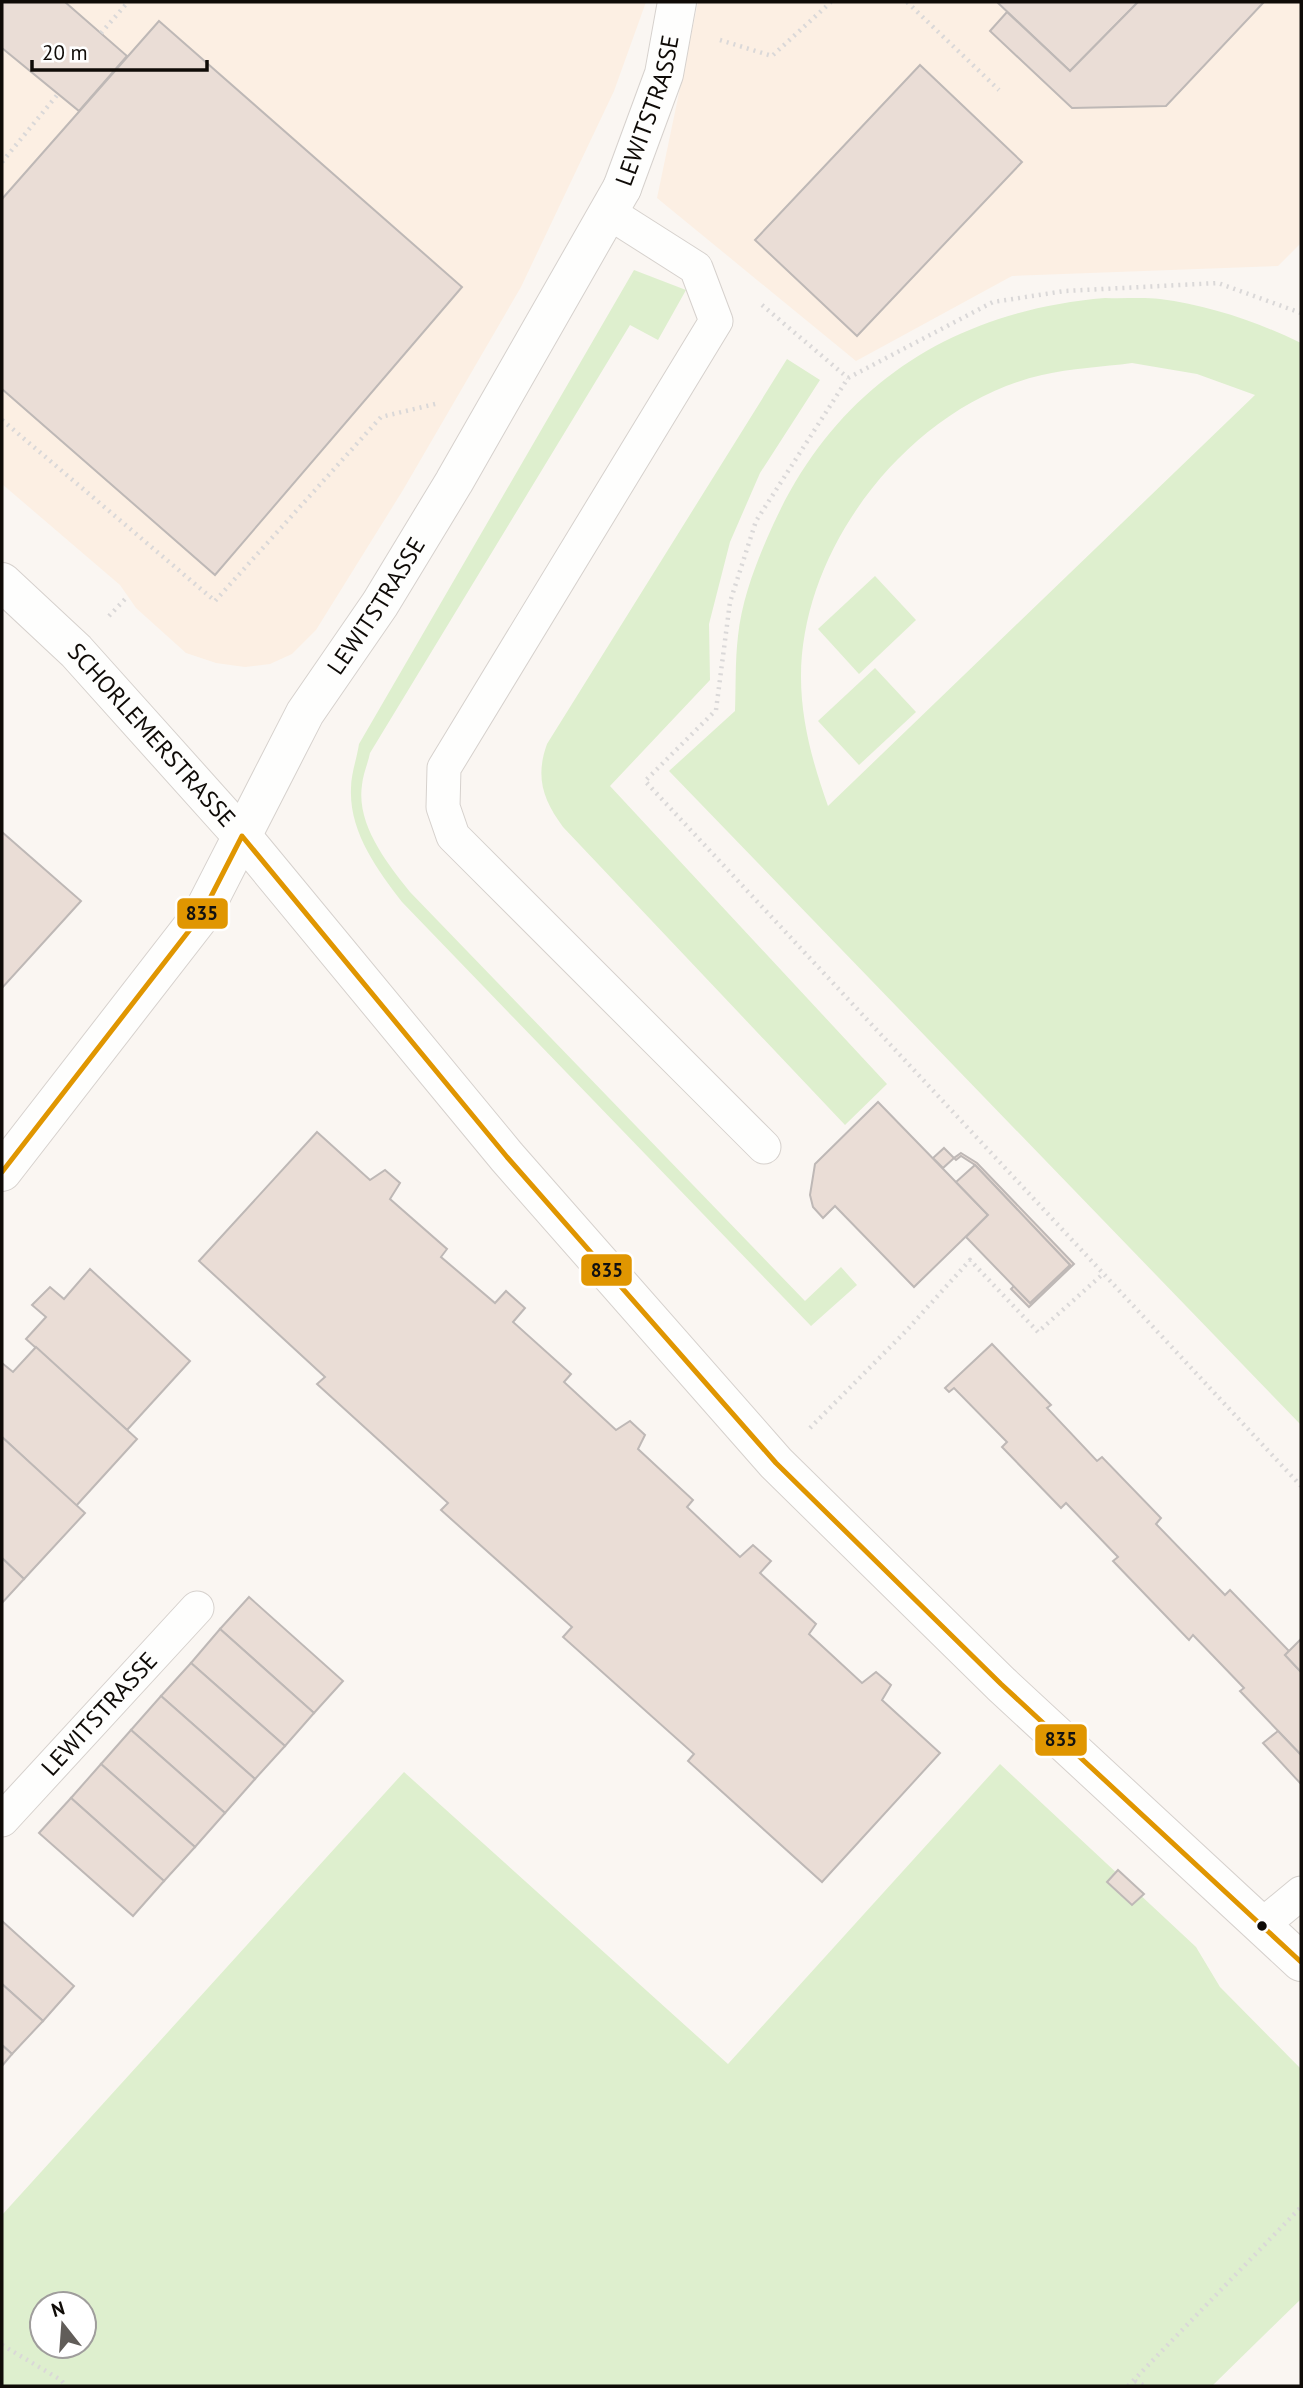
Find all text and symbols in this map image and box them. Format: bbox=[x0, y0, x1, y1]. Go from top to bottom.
scale bar bbox=[32, 28, 206, 72]
street label: LEWITSTRASSE bbox=[608, 32, 686, 190]
text: 20 m bbox=[42, 39, 88, 66]
street label: LEWITSTRASSE bbox=[320, 531, 432, 680]
street label: SCHORLEMERSTRASSE bbox=[61, 636, 242, 833]
line badge: 835 bbox=[176, 897, 229, 930]
text: 835 bbox=[186, 901, 218, 925]
line badge: 835 bbox=[580, 1253, 633, 1287]
text: 835 bbox=[591, 1258, 623, 1282]
street label: LEWITSTRASSE bbox=[34, 1645, 164, 1782]
line badge: 835 bbox=[1034, 1723, 1088, 1757]
text: 835 bbox=[1045, 1727, 1077, 1751]
unlabelled marker bbox=[1255, 1919, 1269, 1933]
north arrow bbox=[28, 2290, 98, 2360]
text: N bbox=[49, 2295, 68, 2322]

